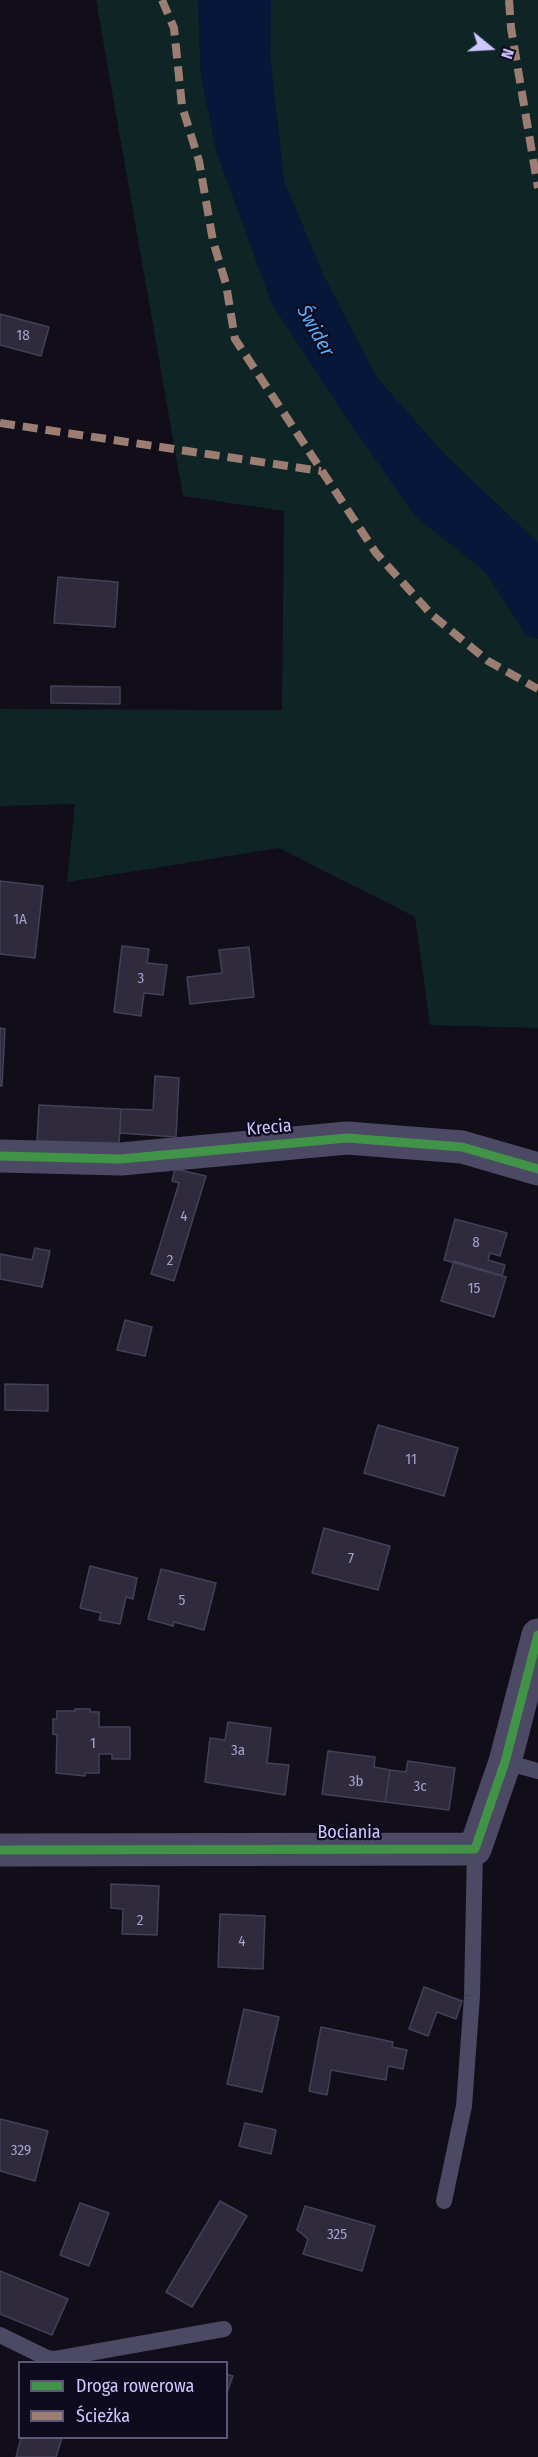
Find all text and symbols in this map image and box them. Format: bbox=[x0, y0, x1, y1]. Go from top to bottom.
north arrow bbox=[460, 18, 520, 78]
text: N bbox=[497, 46, 518, 61]
water label: Świder bbox=[291, 301, 339, 361]
house number: 18 bbox=[16, 327, 30, 345]
house number: 1A bbox=[13, 911, 27, 929]
house number: 3 bbox=[138, 970, 144, 988]
street label: Krecia bbox=[246, 1115, 292, 1141]
house number: 4 bbox=[180, 1208, 188, 1226]
house number: 8 bbox=[472, 1234, 480, 1252]
house number: 2 bbox=[167, 1252, 173, 1270]
house number: 15 bbox=[468, 1280, 480, 1298]
house number: 11 bbox=[405, 1451, 417, 1469]
house number: 7 bbox=[348, 1550, 354, 1568]
house number: 5 bbox=[179, 1592, 185, 1610]
house number: 1 bbox=[90, 1735, 96, 1753]
house number: 3a bbox=[231, 1742, 245, 1760]
house number: 3b bbox=[349, 1773, 363, 1791]
house number: 3c bbox=[413, 1778, 427, 1796]
street label: Bociania bbox=[317, 1822, 381, 1844]
house number: 2 bbox=[137, 1912, 143, 1930]
house number: 4 bbox=[238, 1933, 246, 1951]
house number: 329 bbox=[11, 2142, 31, 2160]
house number: 325 bbox=[327, 2226, 347, 2244]
legend bbox=[18, 2361, 228, 2439]
text: Droga rowerowa bbox=[76, 2375, 194, 2397]
text: Ścieżka bbox=[76, 2405, 130, 2427]

